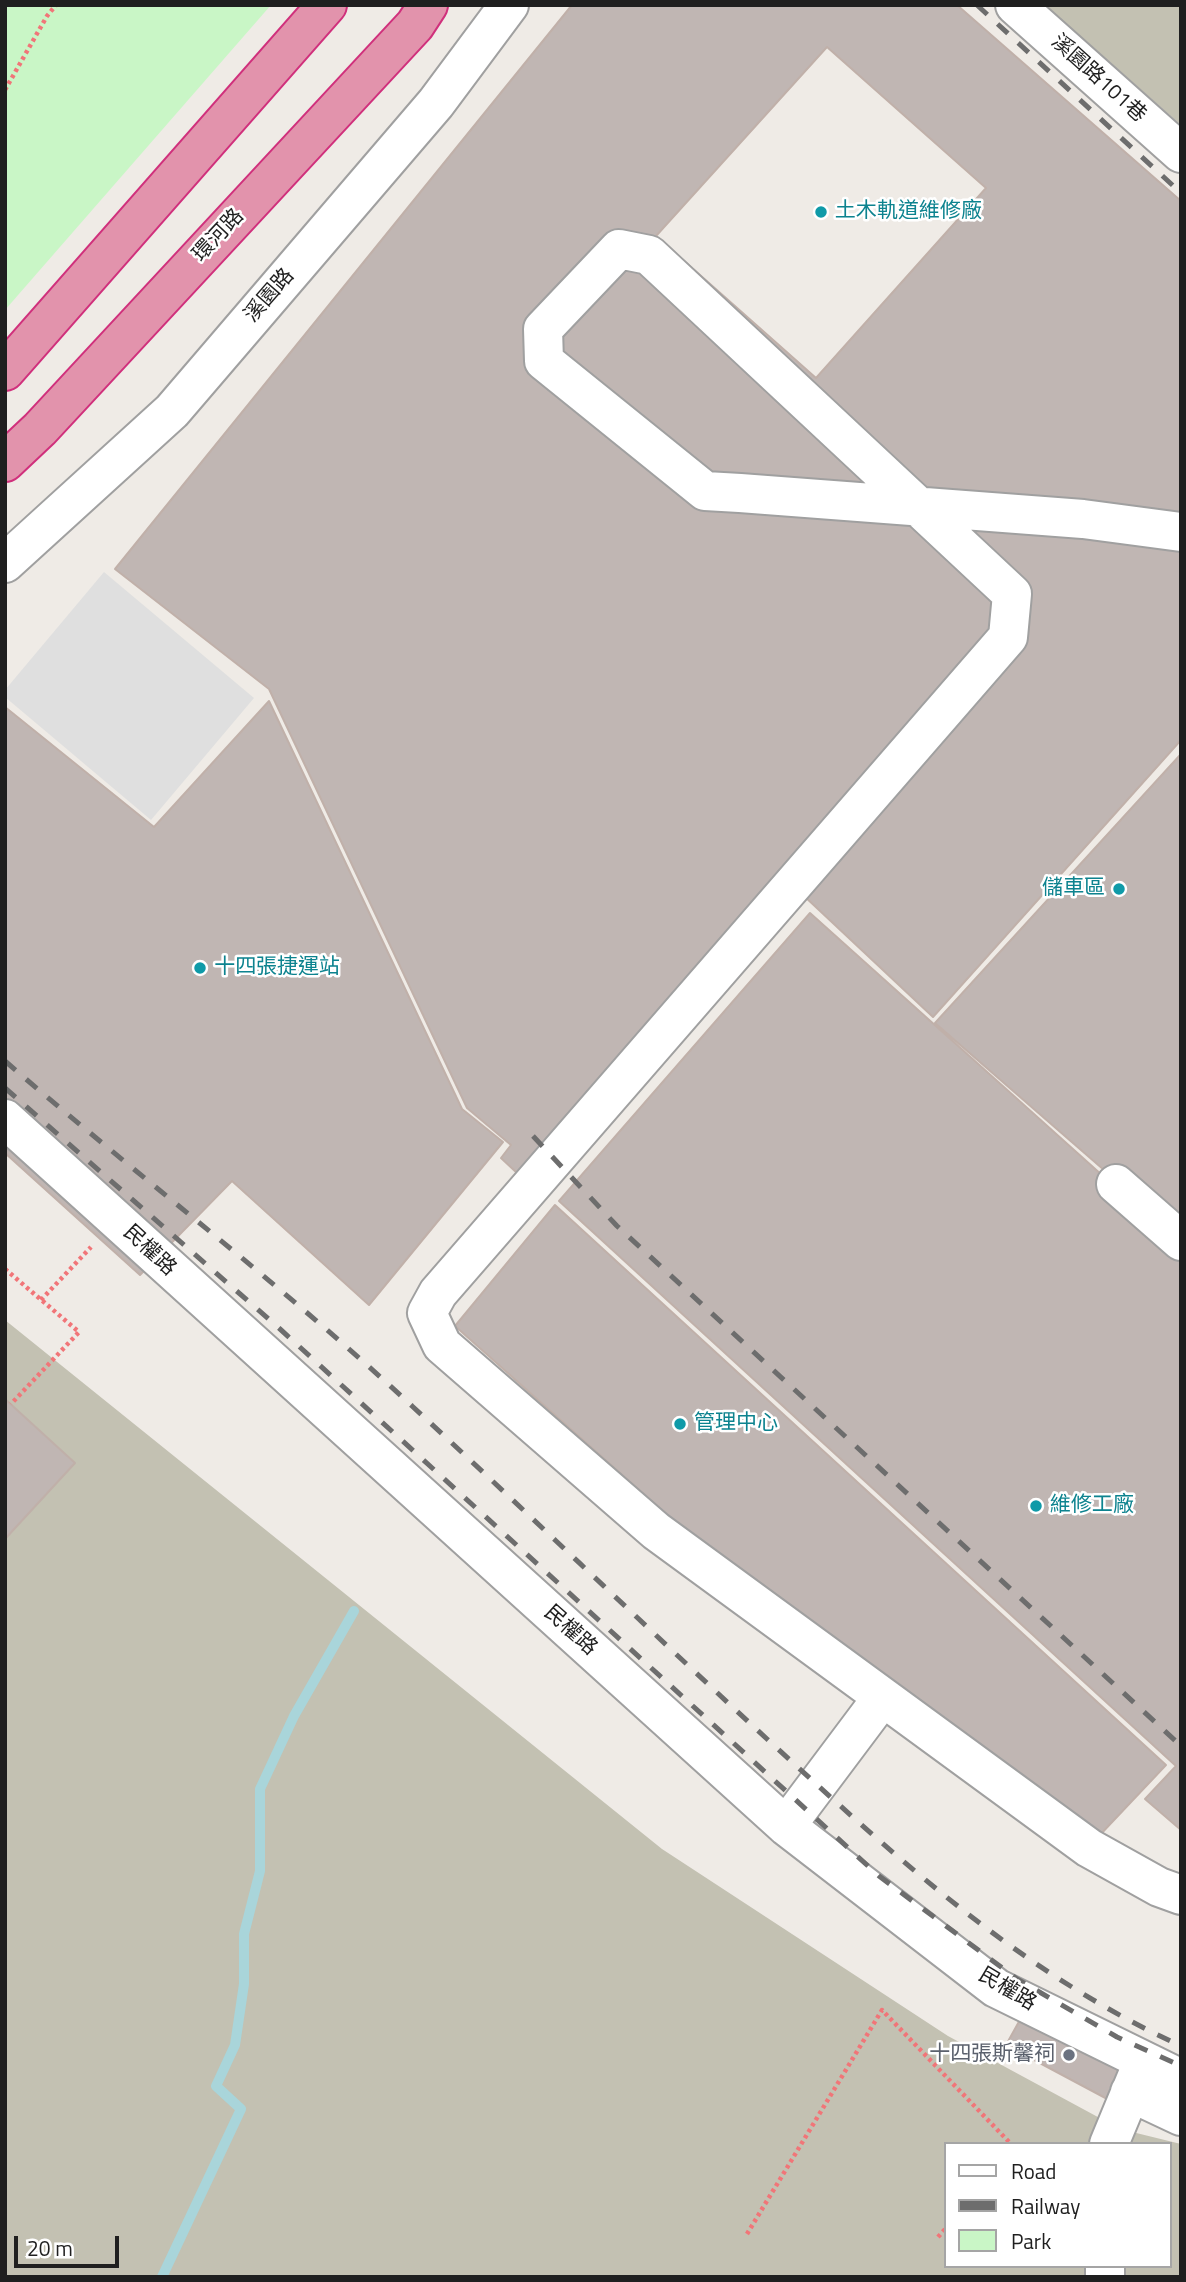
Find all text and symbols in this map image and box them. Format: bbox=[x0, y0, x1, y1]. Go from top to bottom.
street label: 溪園路101巷 bbox=[1045, 30, 1151, 128]
place label: 土木軌道維修廠 bbox=[835, 199, 982, 225]
street label: 環河路 bbox=[188, 204, 250, 268]
marker: 土木軌道維修廠 bbox=[813, 204, 829, 220]
street label: 溪園路 bbox=[240, 264, 300, 328]
place label: 儲車區 bbox=[1042, 876, 1105, 902]
marker: 儲車區 bbox=[1111, 881, 1127, 897]
place label: 十四張捷運站 bbox=[214, 955, 340, 981]
marker: 十四張捷運站 bbox=[192, 960, 208, 976]
street label: 民權路 bbox=[117, 1220, 181, 1282]
place label: 管理中心 bbox=[694, 1411, 778, 1437]
marker: 管理中心 bbox=[672, 1416, 688, 1432]
place label: 維修工廠 bbox=[1050, 1493, 1134, 1519]
marker: 維修工廠 bbox=[1028, 1498, 1044, 1514]
street label: 民權路 bbox=[538, 1601, 602, 1661]
street label: 民權路 bbox=[974, 1963, 1040, 2017]
place label: 十四張斯馨祠 bbox=[929, 2042, 1055, 2068]
marker: 十四張斯馨祠 bbox=[1061, 2047, 1077, 2063]
legend bbox=[944, 2142, 1172, 2268]
text: Road bbox=[1011, 2155, 1056, 2187]
text: Railway bbox=[1011, 2190, 1080, 2222]
scale bar bbox=[18, 2222, 122, 2266]
text: Park bbox=[1011, 2225, 1051, 2257]
text: 20 m bbox=[27, 2232, 73, 2264]

